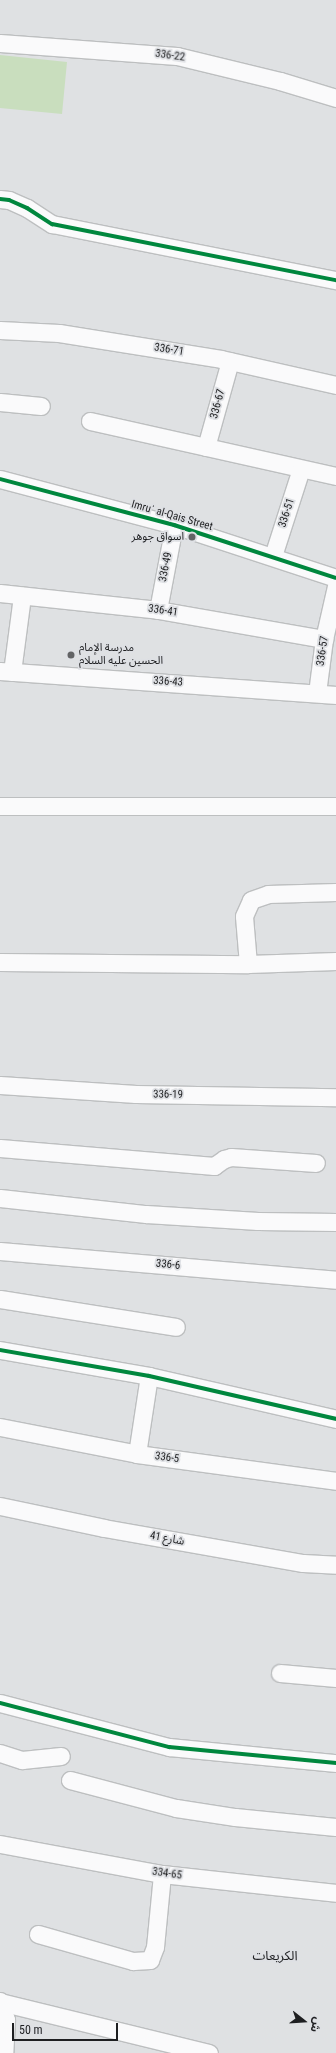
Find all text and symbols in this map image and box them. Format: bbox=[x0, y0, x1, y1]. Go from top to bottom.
street label: 336-22 bbox=[154, 47, 186, 65]
street label: 336-71 bbox=[153, 341, 185, 359]
street label: 336-67 bbox=[208, 388, 228, 420]
street label: 336-51 bbox=[276, 497, 298, 529]
street label: Imruʾ al-Qais Street bbox=[130, 498, 214, 534]
place label: اسواق جوهر bbox=[132, 530, 184, 544]
marker: اسواق جوهر bbox=[187, 532, 197, 542]
street label: 336-49 bbox=[157, 551, 175, 583]
street label: 336-41 bbox=[147, 602, 179, 620]
street label: 336-57 bbox=[314, 635, 332, 667]
place label: مدرسة الإمام الحسين عليه السلام bbox=[79, 642, 163, 668]
marker: مدرسة الإمام الحسين عليه السلام bbox=[66, 650, 76, 660]
street label: 336-43 bbox=[153, 674, 183, 690]
street label: 336-19 bbox=[153, 1088, 183, 1102]
street label: 336-6 bbox=[155, 1257, 181, 1273]
street label: 336-5 bbox=[154, 1450, 180, 1466]
street label: شارع 41 bbox=[149, 1529, 185, 1549]
street label: 334-65 bbox=[151, 1865, 183, 1883]
district label: الكريعات bbox=[252, 1948, 298, 1964]
north arrow bbox=[284, 2001, 324, 2041]
scale bar bbox=[14, 2015, 120, 2041]
text: ش bbox=[308, 2016, 324, 2034]
text: 50 m bbox=[19, 2023, 43, 2037]

